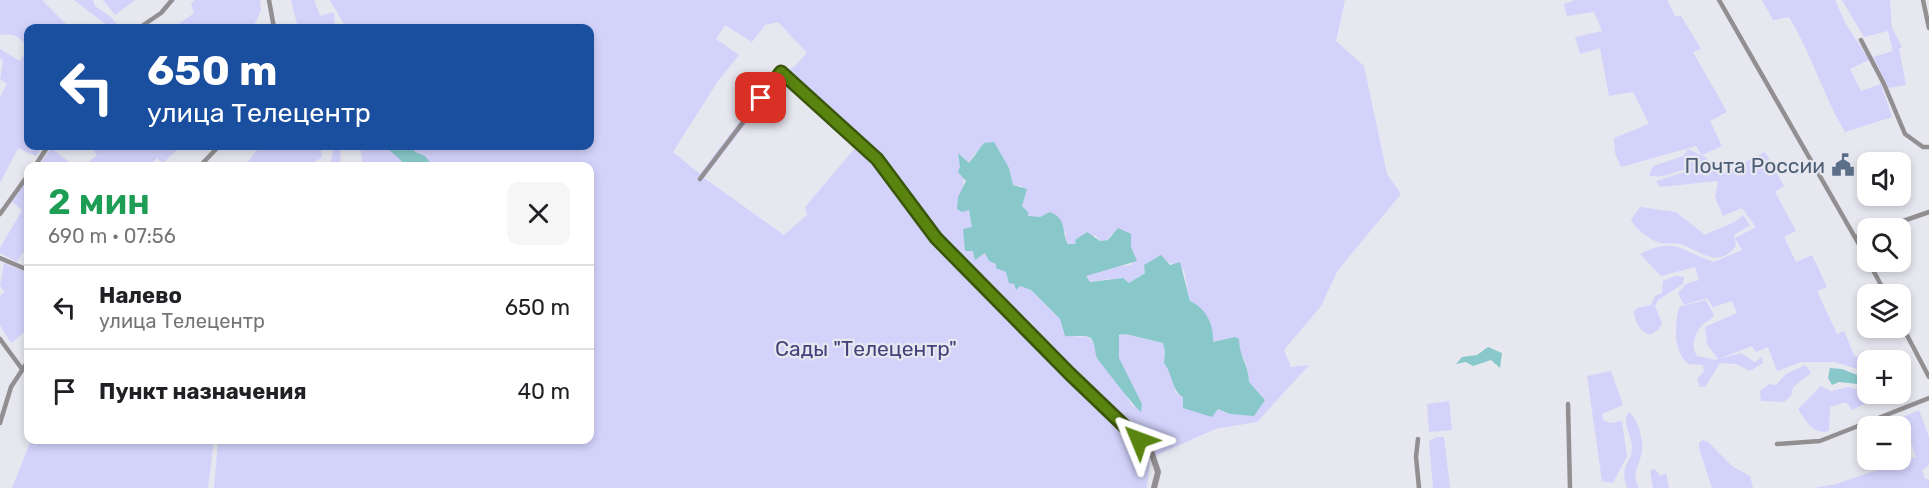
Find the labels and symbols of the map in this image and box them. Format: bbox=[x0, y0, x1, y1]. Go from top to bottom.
pin bbox=[735, 72, 786, 123]
public building icon: Почта России bbox=[1830, 152, 1856, 178]
place label: Почта России bbox=[1685, 153, 1825, 178]
park label: Сады "Телецентр" bbox=[775, 336, 957, 361]
position arrow bbox=[1107, 408, 1171, 472]

